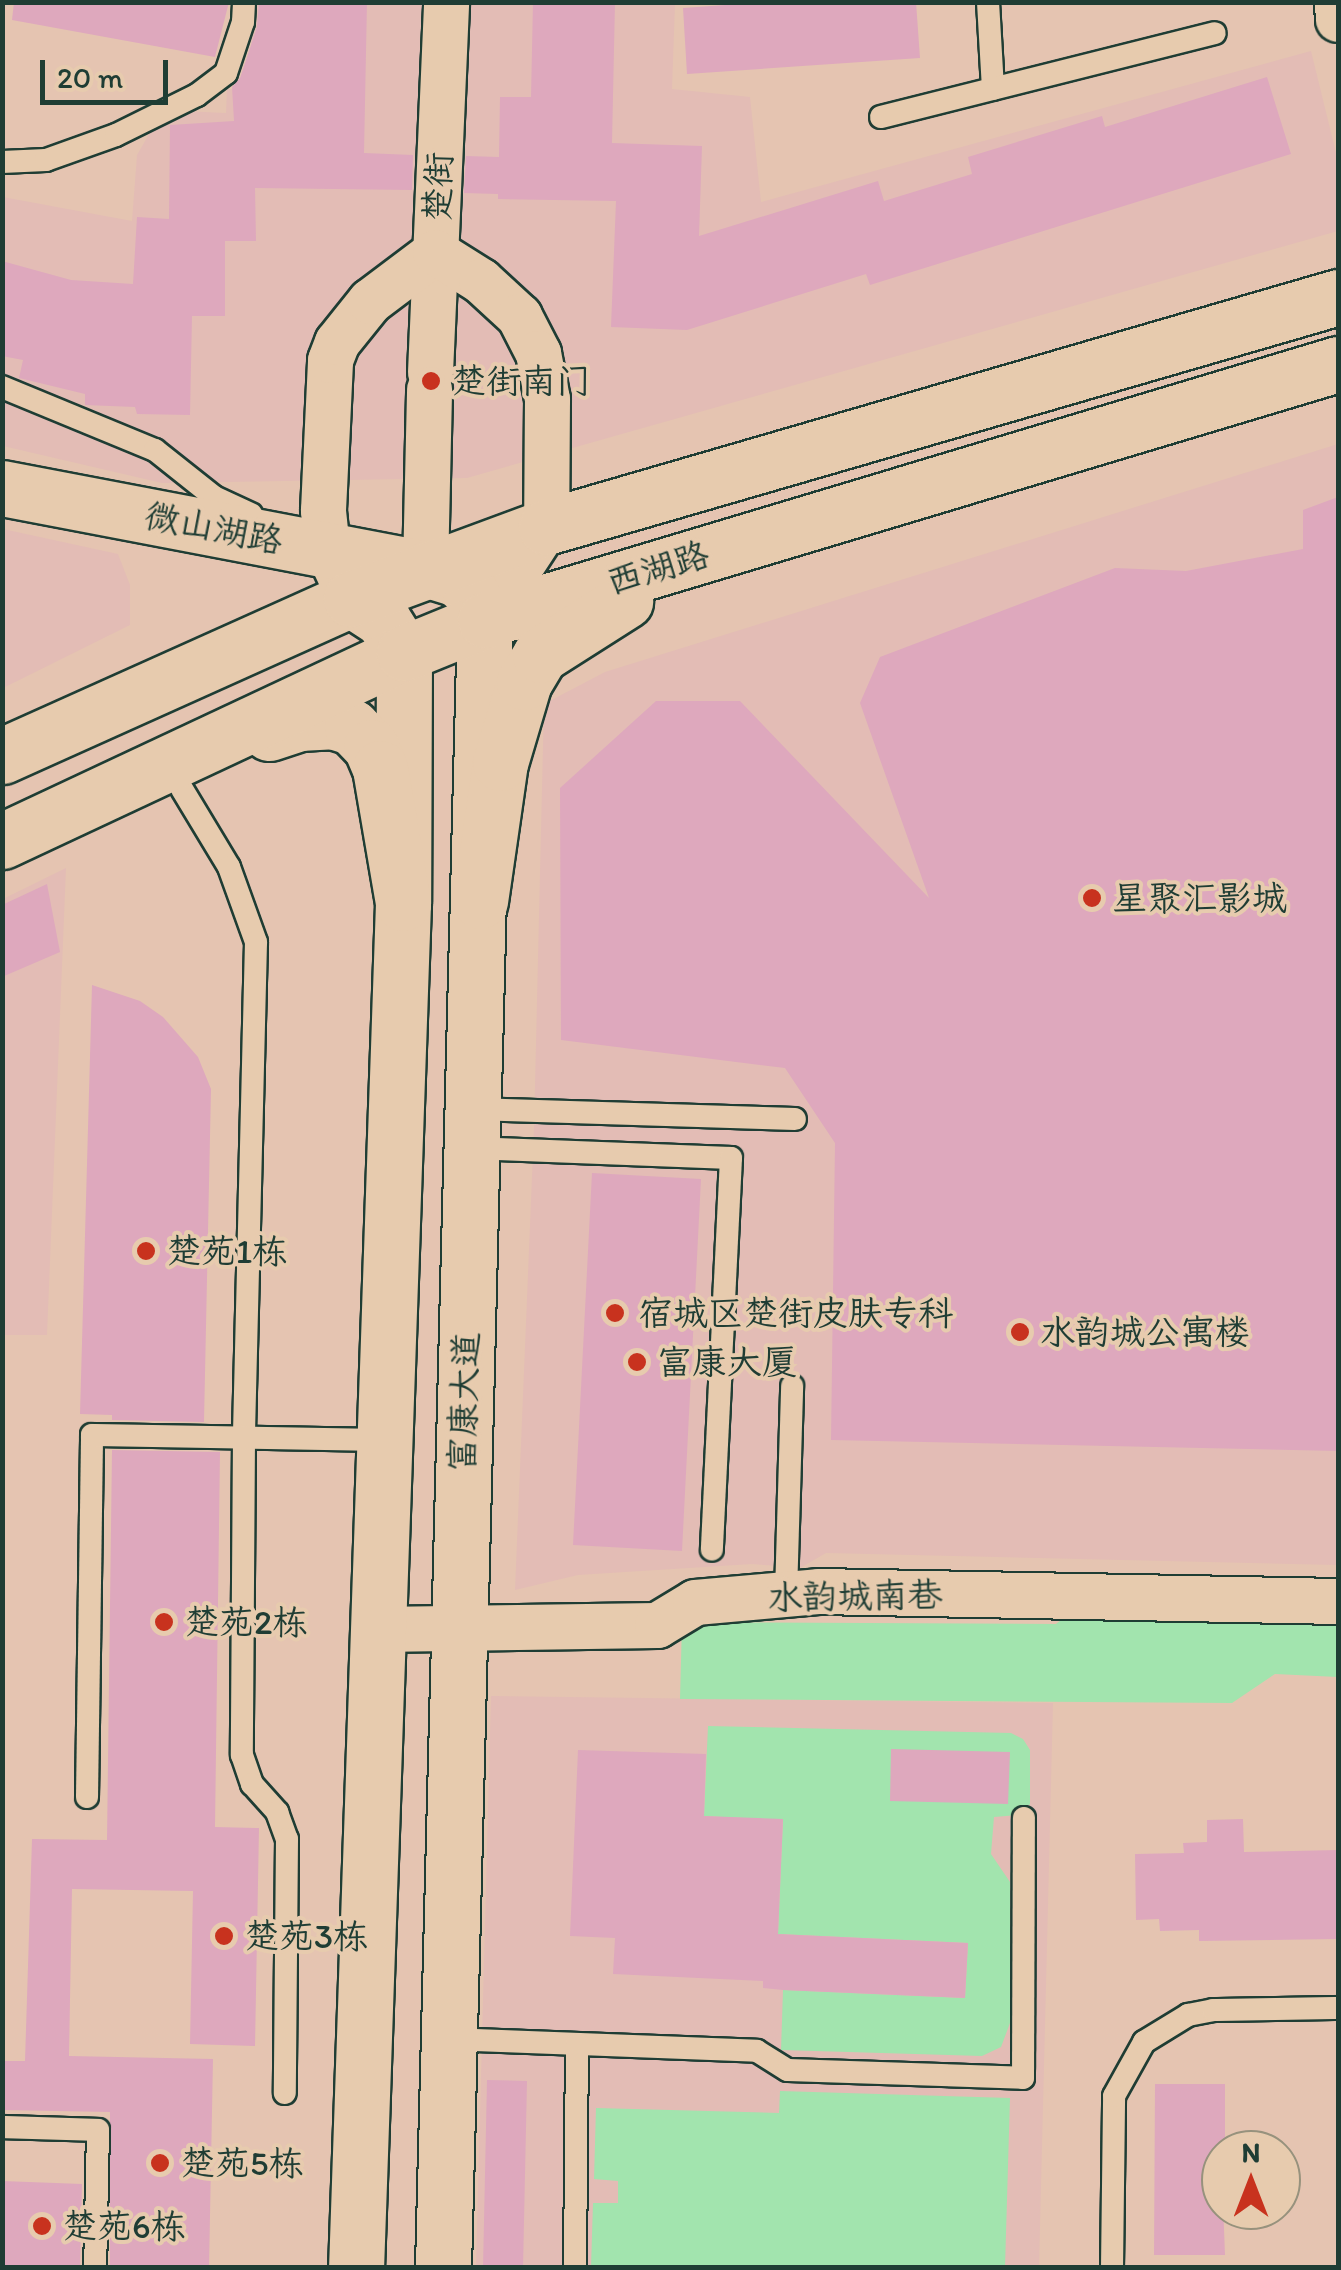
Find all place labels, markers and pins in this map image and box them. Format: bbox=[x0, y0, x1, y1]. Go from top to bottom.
place label: 楚街南门 bbox=[451, 360, 591, 402]
marker: 楚街南门 bbox=[420, 370, 442, 392]
place label: 星聚汇影城 bbox=[1112, 877, 1287, 919]
marker: 星聚汇影城 bbox=[1081, 887, 1103, 909]
place label: 楚苑1栋 bbox=[166, 1230, 287, 1272]
marker: 楚苑1栋 bbox=[135, 1240, 157, 1262]
place label: 宿城区楚街皮肤专科 bbox=[638, 1292, 953, 1334]
marker: 宿城区楚街皮肤专科 bbox=[602, 1300, 628, 1326]
place label: 水韵城公寓楼 bbox=[1040, 1311, 1250, 1353]
marker: 水韵城公寓楼 bbox=[1009, 1321, 1031, 1343]
place label: 富康大厦 bbox=[657, 1341, 797, 1383]
marker: 富康大厦 bbox=[626, 1351, 648, 1373]
place label: 楚苑2栋 bbox=[184, 1601, 307, 1643]
marker: 楚苑2栋 bbox=[153, 1611, 175, 1633]
place label: 楚苑3栋 bbox=[244, 1915, 368, 1957]
marker: 楚苑3栋 bbox=[213, 1925, 235, 1947]
place label: 楚苑5栋 bbox=[180, 2142, 303, 2184]
marker: 楚苑5栋 bbox=[149, 2152, 171, 2174]
place label: 楚苑6栋 bbox=[62, 2205, 186, 2247]
marker: 楚苑6栋 bbox=[31, 2215, 53, 2237]

